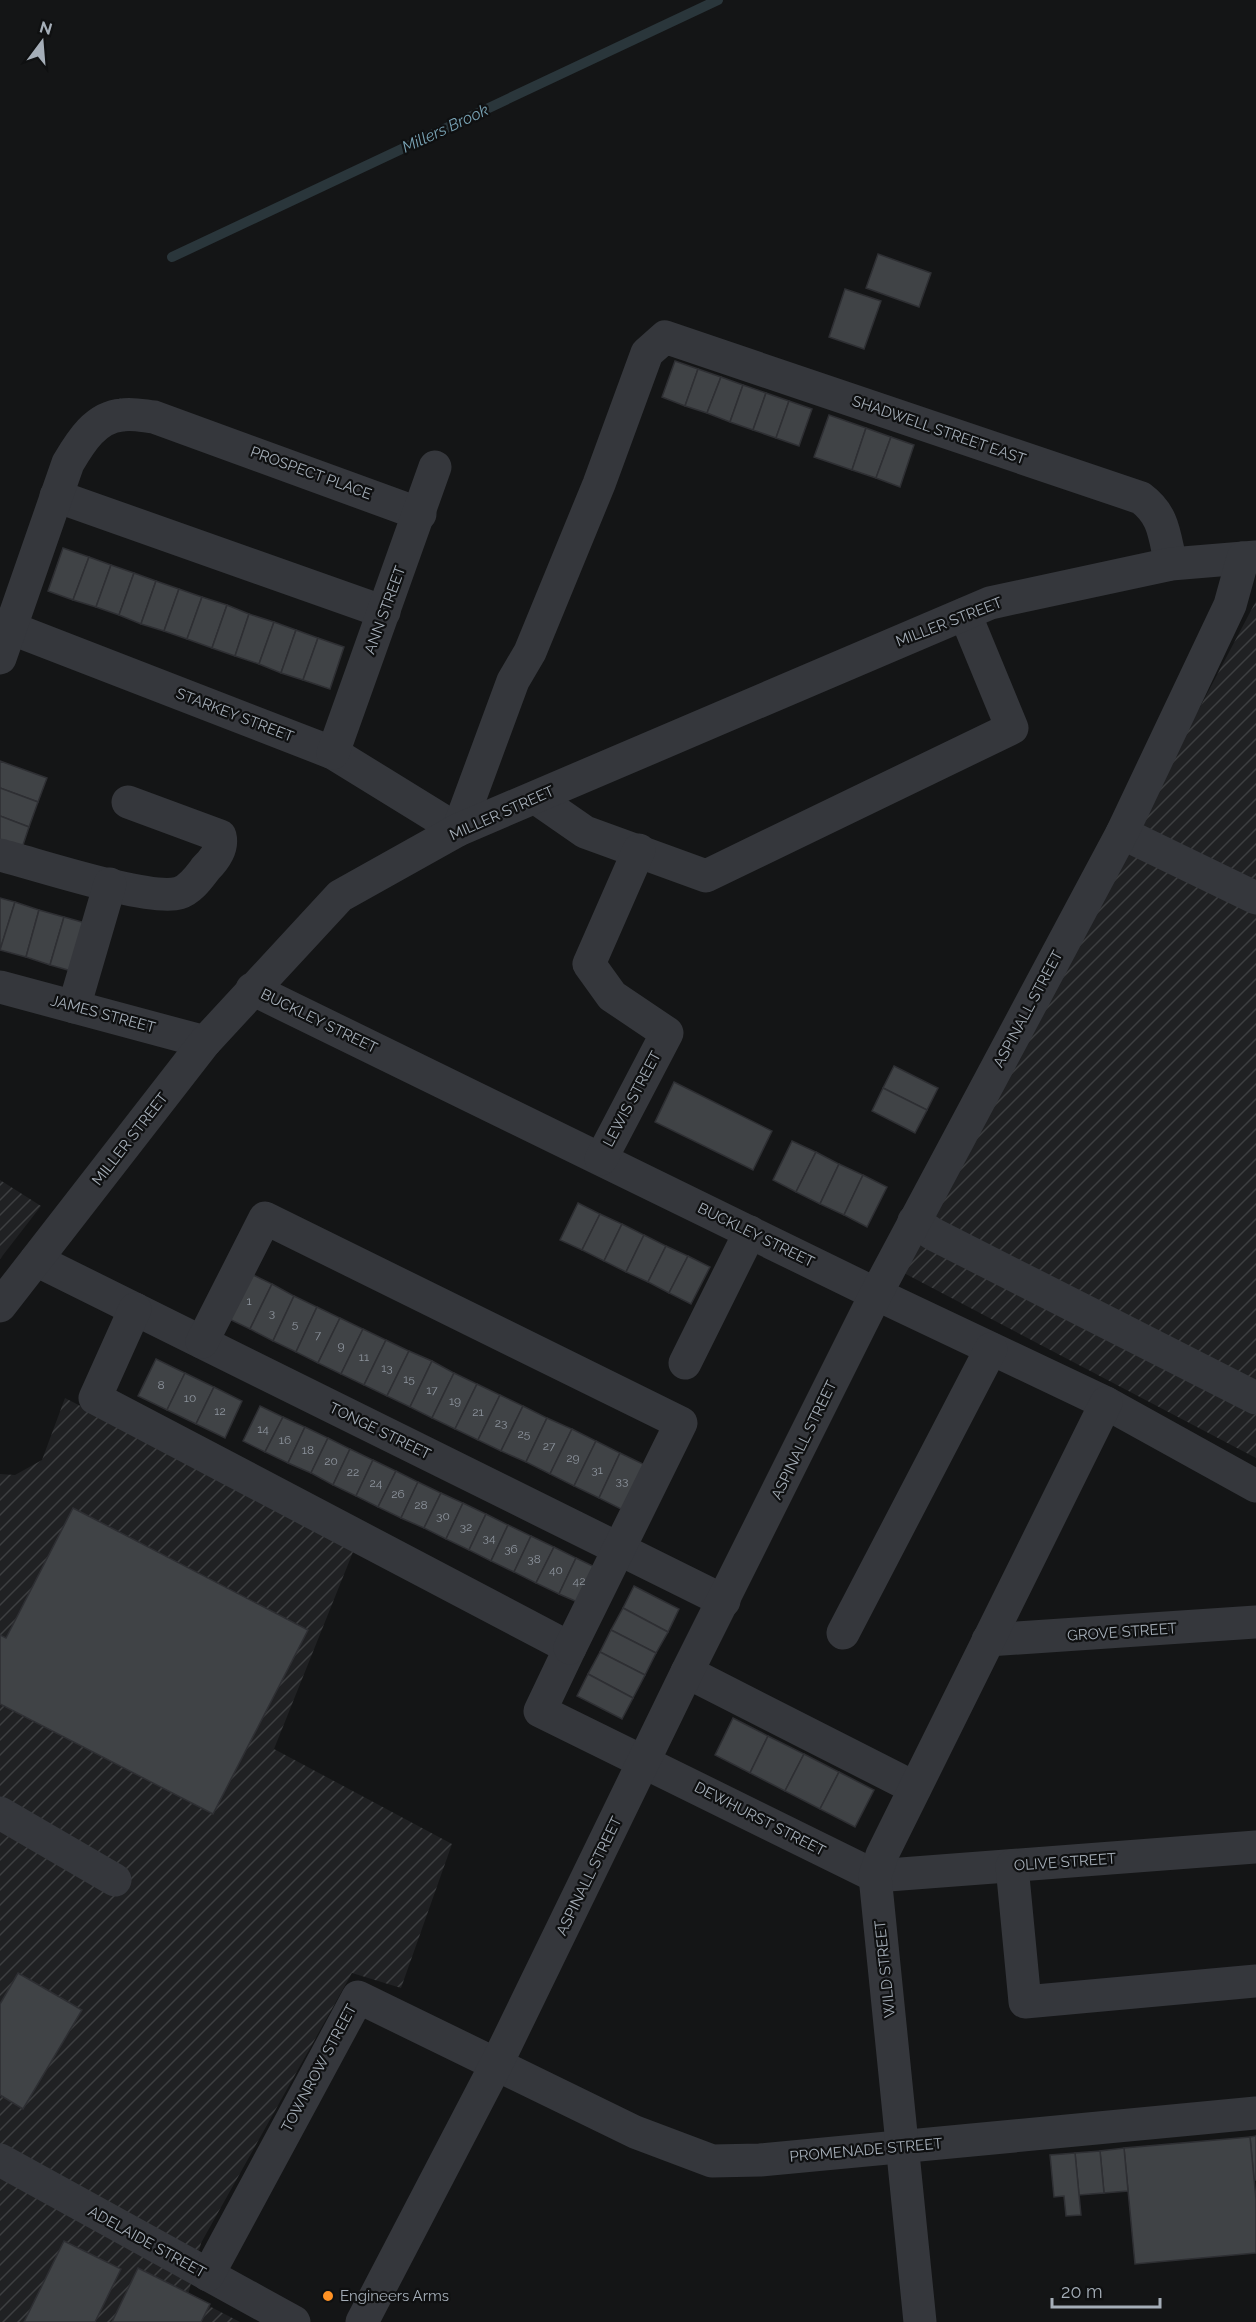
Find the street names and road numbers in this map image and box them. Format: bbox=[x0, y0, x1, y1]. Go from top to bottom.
street label: SHADWELL STREET EAST bbox=[850, 392, 1028, 468]
street label: PROSPECT PLACE bbox=[248, 443, 374, 503]
street label: ANN STREET bbox=[361, 563, 409, 657]
street label: MILLER STREET bbox=[893, 593, 1005, 651]
street label: STARKEY STREET bbox=[174, 684, 296, 746]
street label: MILLER STREET bbox=[447, 782, 557, 844]
street label: ASPINALL STREET bbox=[989, 947, 1067, 1071]
street label: BUCKLEY STREET bbox=[258, 985, 380, 1057]
street label: JAMES STREET bbox=[49, 991, 157, 1037]
street label: LEWIS STREET bbox=[599, 1048, 665, 1150]
street label: MILLER STREET bbox=[88, 1089, 172, 1189]
street label: BUCKLEY STREET bbox=[695, 1199, 817, 1271]
street label: ASPINALL STREET bbox=[767, 1378, 841, 1502]
street label: TONGE STREET bbox=[326, 1399, 434, 1463]
street label: GROVE STREET bbox=[1067, 1619, 1177, 1645]
street label: DEWHURST STREET bbox=[691, 1778, 829, 1860]
street label: ASPINALL STREET bbox=[552, 1814, 626, 1938]
street label: OLIVE STREET bbox=[1013, 1849, 1117, 1875]
street label: WILD STREET bbox=[871, 1919, 899, 2019]
street label: TOWNROW STREET bbox=[278, 2001, 360, 2135]
street label: PROMENADE STREET bbox=[789, 2134, 943, 2166]
street label: ADELAIDE STREET bbox=[85, 2202, 209, 2282]

